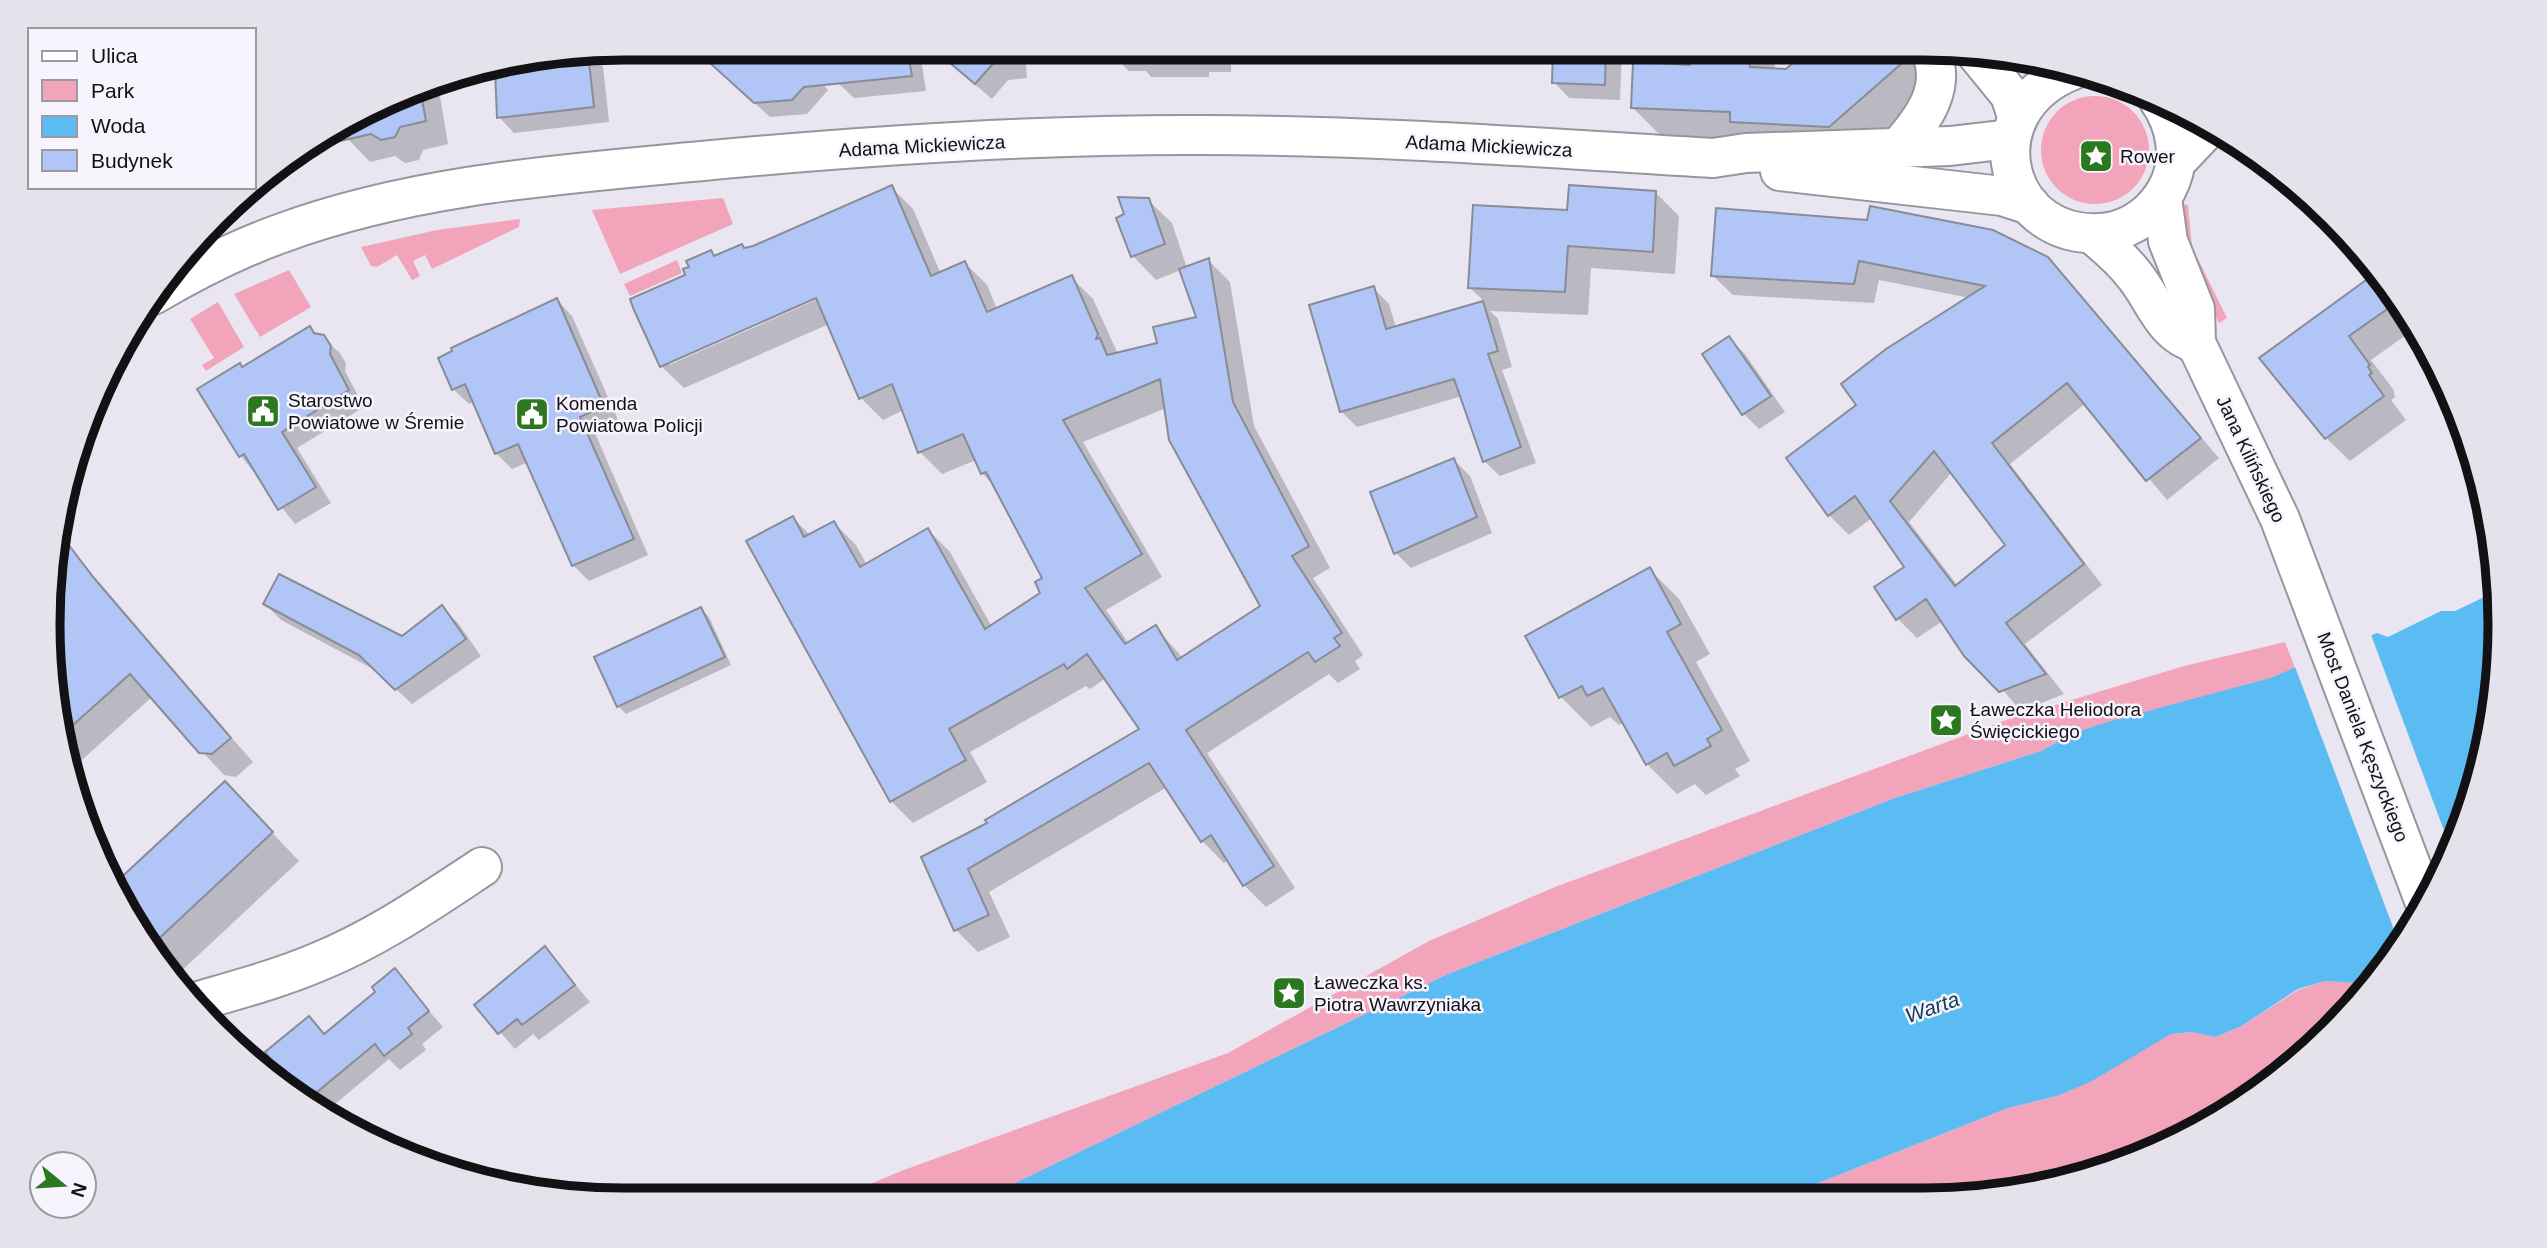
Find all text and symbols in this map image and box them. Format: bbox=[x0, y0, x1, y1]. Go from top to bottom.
legend bbox=[28, 28, 256, 189]
text: Ulica bbox=[91, 44, 138, 67]
text: Park bbox=[91, 79, 135, 102]
text: Woda bbox=[91, 114, 146, 137]
street label: Adama Mickiewicza bbox=[838, 131, 1006, 161]
street label: Adama Mickiewicza bbox=[1405, 131, 1573, 161]
place icon: Rower bbox=[2077, 137, 2115, 175]
place label: Rower bbox=[2120, 146, 2176, 167]
text: Budynek bbox=[91, 149, 173, 172]
place label: Starostwo Powiatowe w Śremie bbox=[288, 390, 464, 433]
public building icon: Starostwo Powiatowe w Śremie bbox=[244, 392, 282, 430]
street label: Jana Kilińskiego bbox=[2212, 392, 2290, 526]
place label: Komenda Powiatowa Policji bbox=[556, 393, 703, 436]
public building icon: Komenda Powiatowa Policji bbox=[513, 395, 551, 433]
street label: Most Daniela Kęszyckiego bbox=[2313, 629, 2413, 845]
place label: Ławeczka Heliodora Święcickiego bbox=[1970, 699, 2142, 742]
place icon: Ławeczka Heliodora Święcickiego bbox=[1927, 701, 1965, 739]
place label: Ławeczka ks. Piotra Wawrzyniaka bbox=[1314, 972, 1482, 1015]
place icon: Ławeczka ks. Piotra Wawrzyniaka bbox=[1270, 974, 1308, 1012]
water label: Warta bbox=[1902, 987, 1962, 1027]
north arrow bbox=[28, 1150, 98, 1220]
text: N bbox=[67, 1180, 91, 1200]

